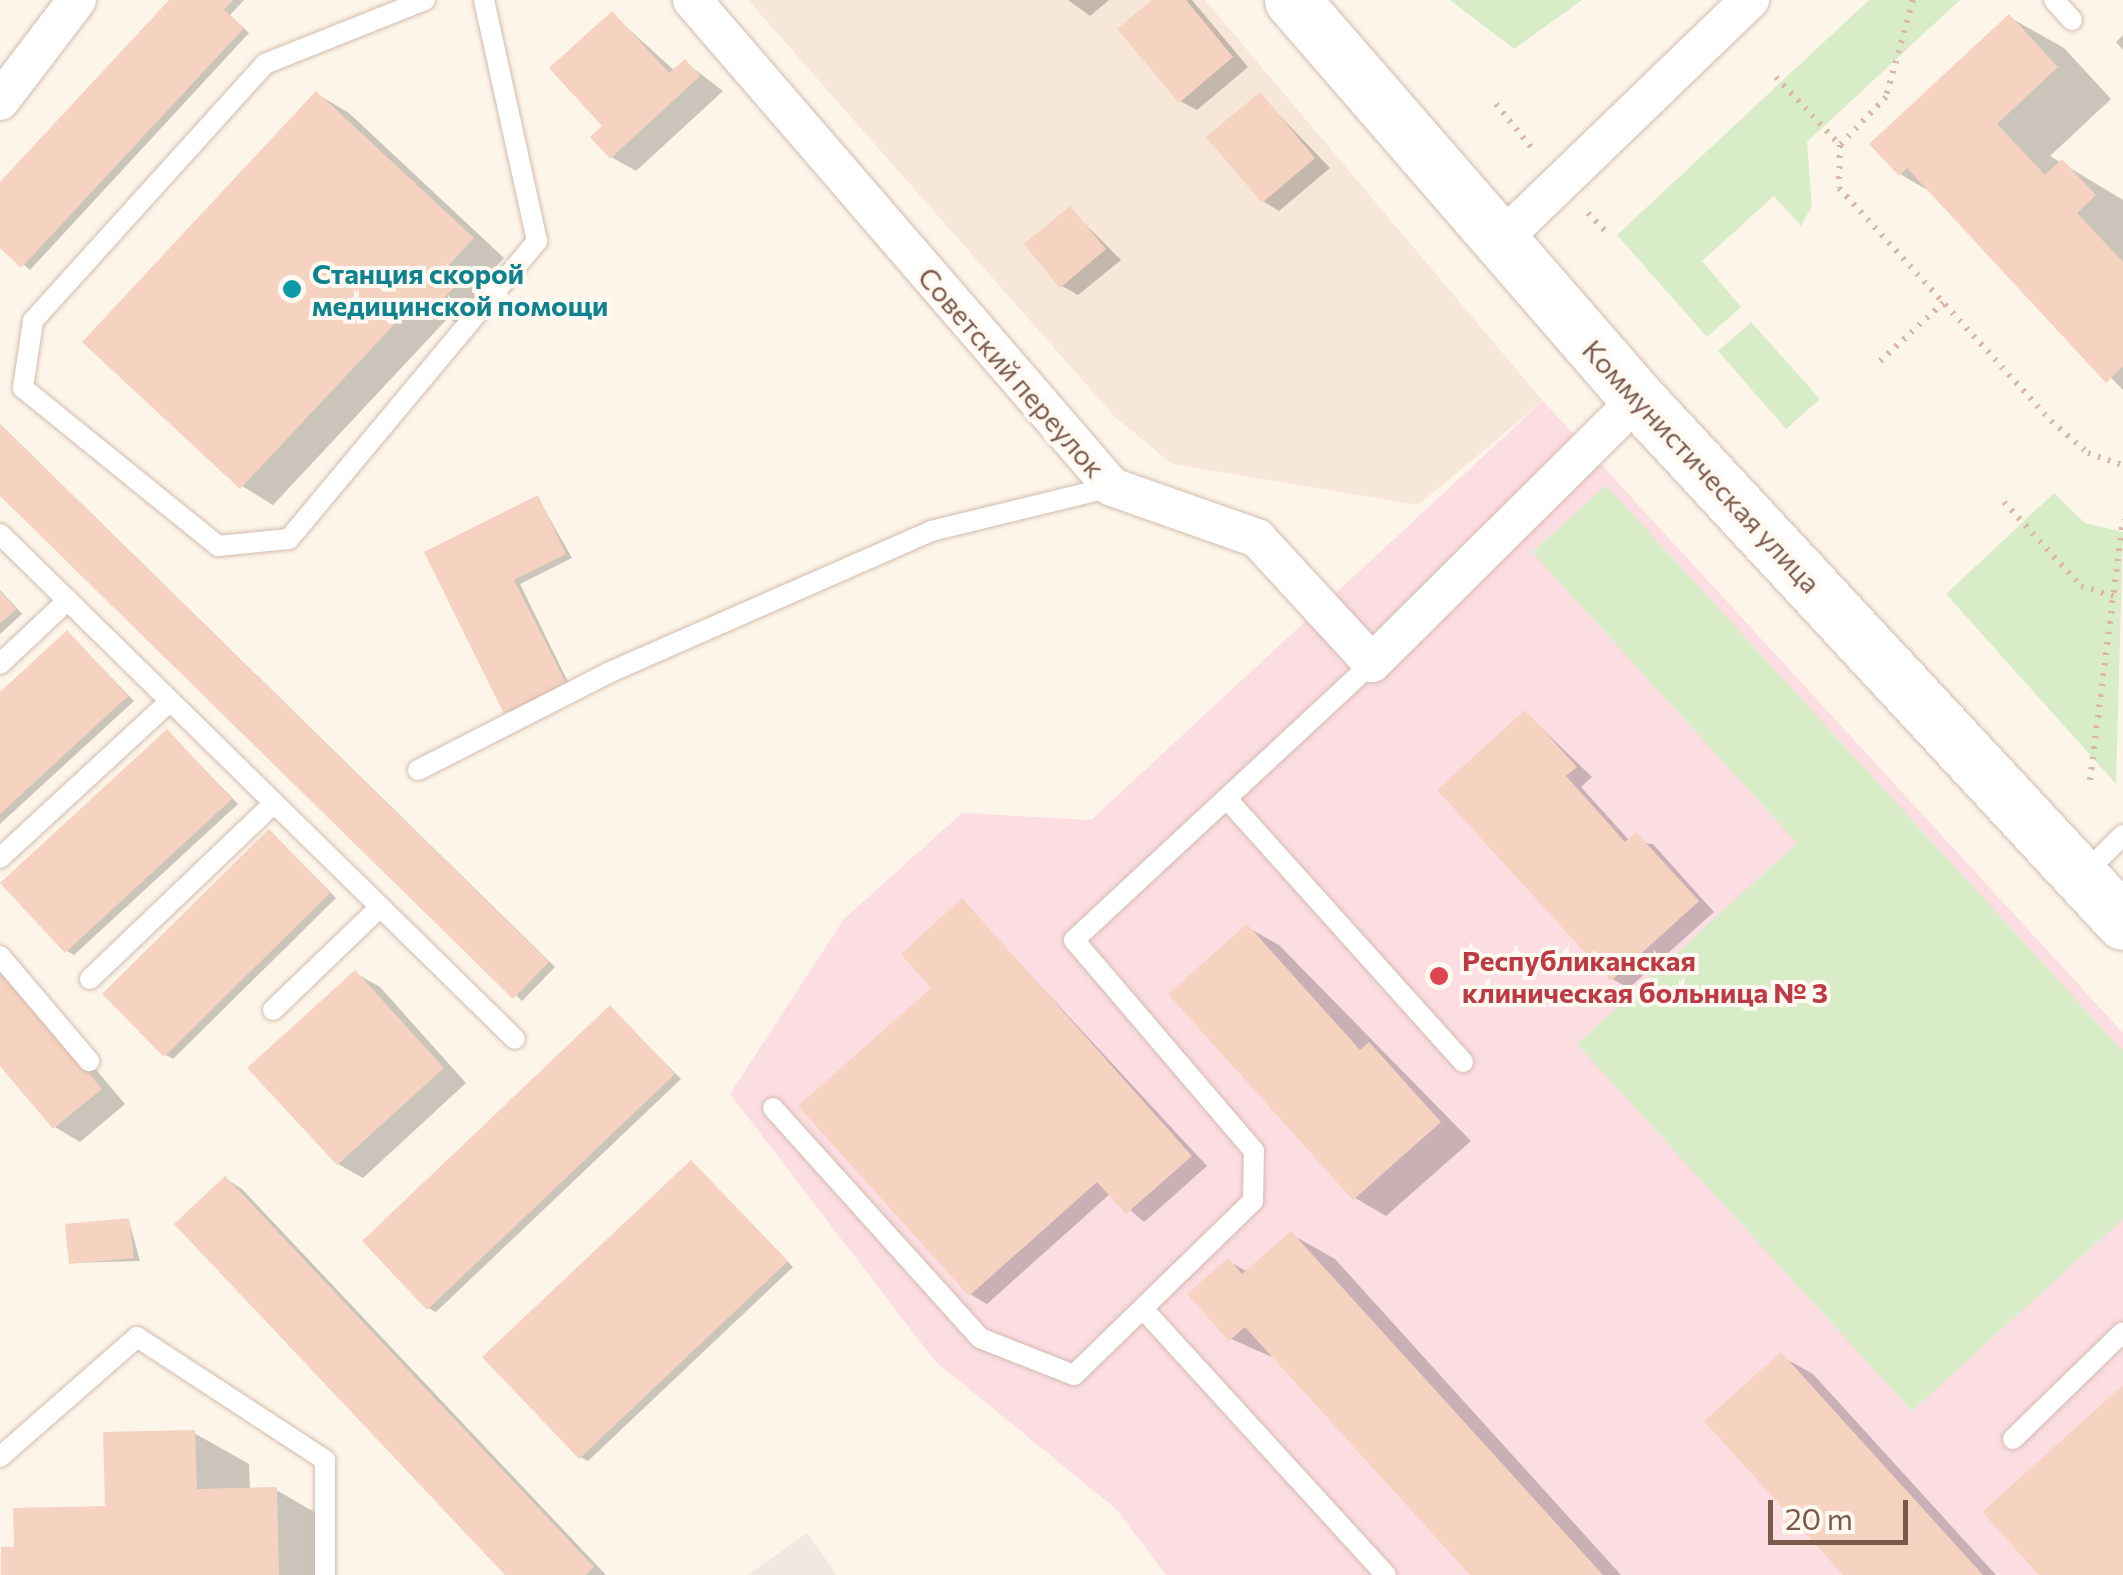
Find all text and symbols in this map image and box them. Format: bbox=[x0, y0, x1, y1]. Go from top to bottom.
place label: Станция скорой медицинской помощи bbox=[312, 256, 608, 322]
street label: Советский переулок bbox=[911, 260, 1113, 484]
marker: Станция скорой медицинской помощи bbox=[281, 278, 303, 300]
street label: Коммунистическая улица bbox=[1576, 333, 1828, 599]
place label: Республиканская клиническая больница № 3 bbox=[1462, 943, 1828, 1009]
marker: Республиканская клиническая больница № 3 bbox=[1426, 963, 1452, 989]
scale bar bbox=[1773, 1480, 1913, 1542]
text: 20 m bbox=[1785, 1499, 1853, 1536]

